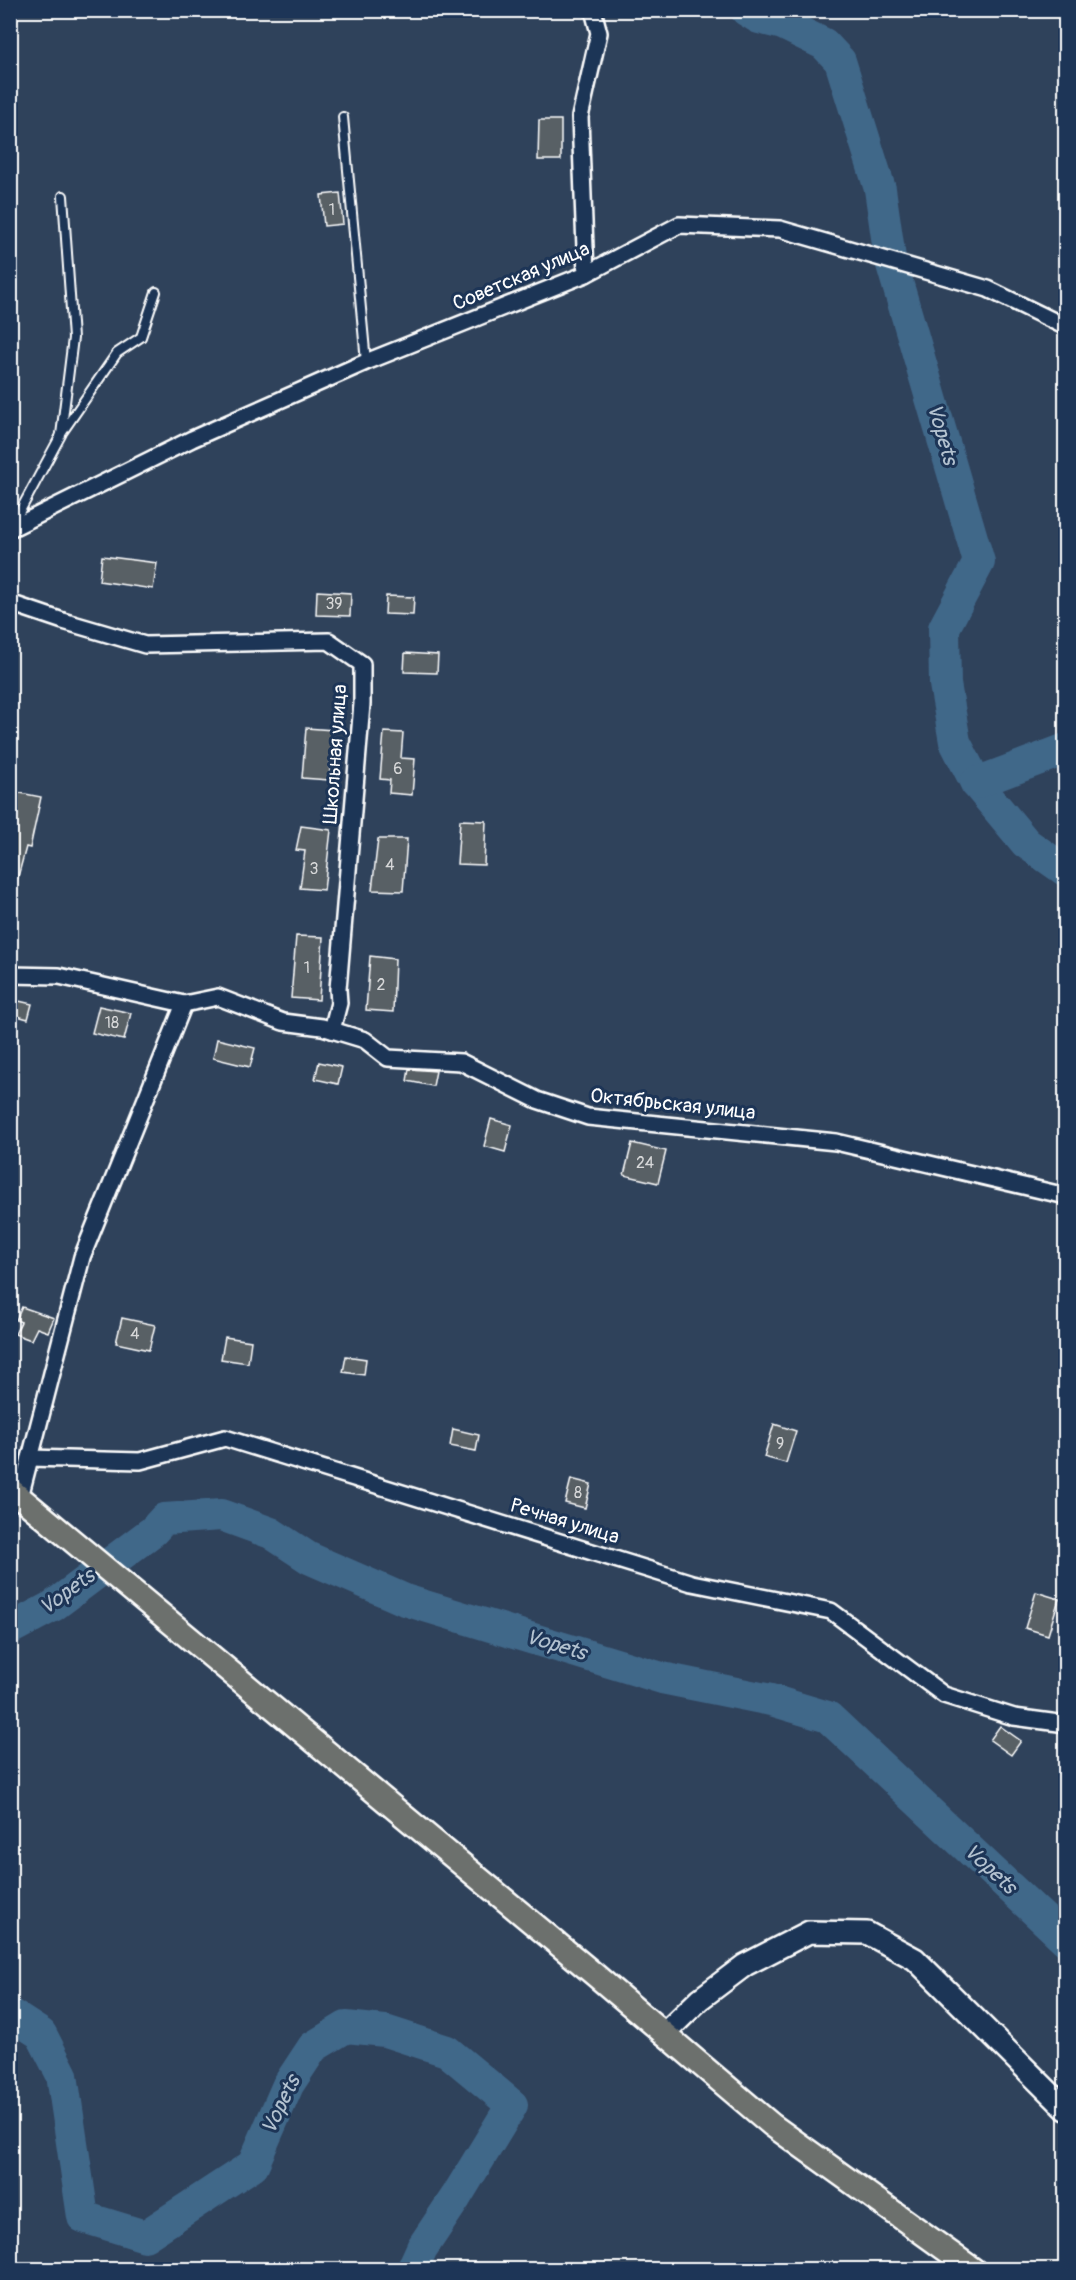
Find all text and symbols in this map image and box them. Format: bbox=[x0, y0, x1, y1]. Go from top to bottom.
house number: 1 bbox=[329, 200, 335, 220]
street label: Советская улица bbox=[449, 236, 593, 316]
water label: Vopets bbox=[920, 400, 964, 470]
house number: 39 bbox=[325, 594, 343, 614]
street label: Школьная улица bbox=[318, 683, 352, 825]
house number: 6 bbox=[393, 759, 403, 779]
house number: 4 bbox=[385, 855, 395, 875]
house number: 3 bbox=[310, 859, 319, 879]
house number: 1 bbox=[304, 958, 310, 978]
house number: 2 bbox=[377, 975, 386, 995]
house number: 18 bbox=[105, 1013, 119, 1033]
street label: Октябрьская улица bbox=[589, 1083, 757, 1125]
house number: 24 bbox=[636, 1153, 654, 1173]
house number: 4 bbox=[130, 1324, 140, 1344]
house number: 9 bbox=[776, 1434, 784, 1454]
house number: 8 bbox=[574, 1483, 582, 1503]
street label: Речная улица bbox=[507, 1493, 623, 1549]
water label: Vopets bbox=[34, 1561, 102, 1621]
water label: Vopets bbox=[522, 1623, 592, 1668]
water label: Vopets bbox=[958, 1838, 1024, 1902]
water label: Vopets bbox=[255, 2069, 308, 2139]

